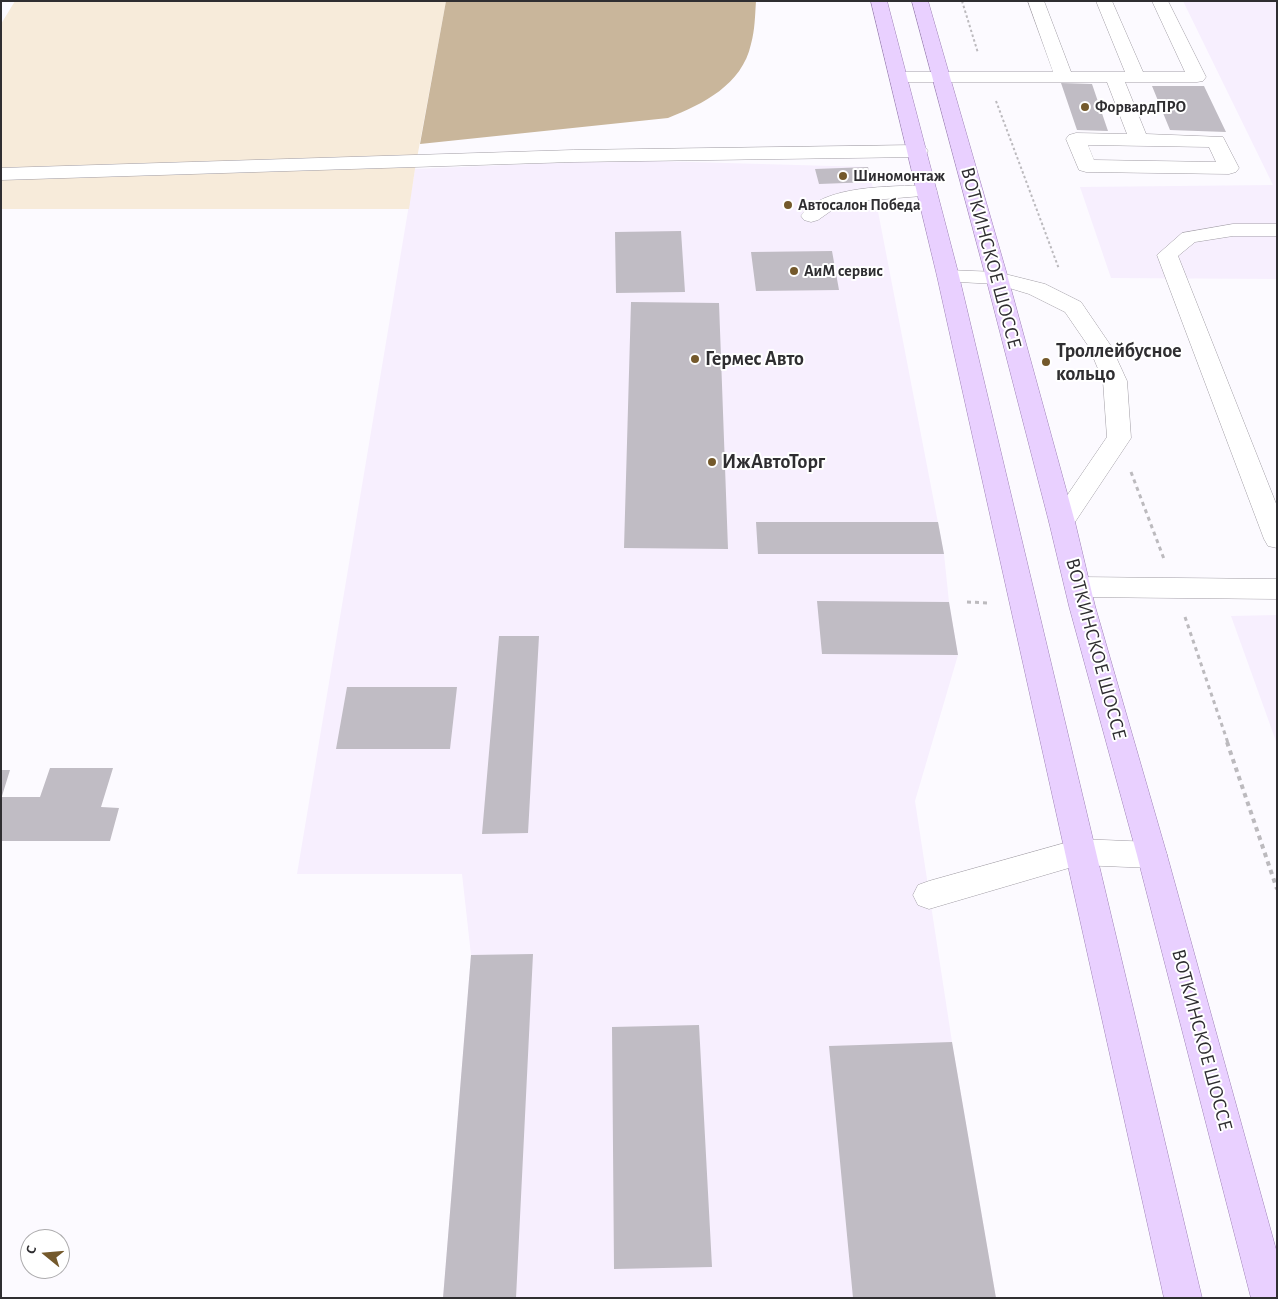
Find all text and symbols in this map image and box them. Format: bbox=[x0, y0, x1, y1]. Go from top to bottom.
place label: ФорвардПРО bbox=[1095, 97, 1186, 117]
marker: ФорвардПРО bbox=[1079, 101, 1091, 113]
street label: ВОТКИНСКОЕ ШОССЕ bbox=[955, 164, 1027, 352]
place label: Шиномонтаж bbox=[853, 166, 945, 186]
marker: Шиномонтаж bbox=[837, 170, 849, 182]
place label: Автосалон Победа bbox=[798, 195, 921, 215]
marker: Автосалон Победа bbox=[782, 199, 794, 211]
place label: АиМ сервис bbox=[804, 261, 883, 281]
marker: АиМ сервис bbox=[788, 265, 800, 277]
place label: Троллейбусное кольцо bbox=[1056, 339, 1182, 386]
place label: Гермес Авто bbox=[705, 347, 804, 371]
marker: Гермес Авто bbox=[689, 353, 701, 365]
marker: Троллейбусное кольцо bbox=[1040, 356, 1052, 368]
place label: ИжАвтоТорг bbox=[722, 450, 825, 474]
marker: ИжАвтоТорг bbox=[706, 456, 718, 468]
street label: ВОТКИНСКОЕ ШОССЕ bbox=[1060, 555, 1132, 743]
street label: ВОТКИНСКОЕ ШОССЕ bbox=[1166, 946, 1238, 1134]
north arrow bbox=[20, 1229, 70, 1279]
text: С bbox=[24, 1244, 39, 1256]

